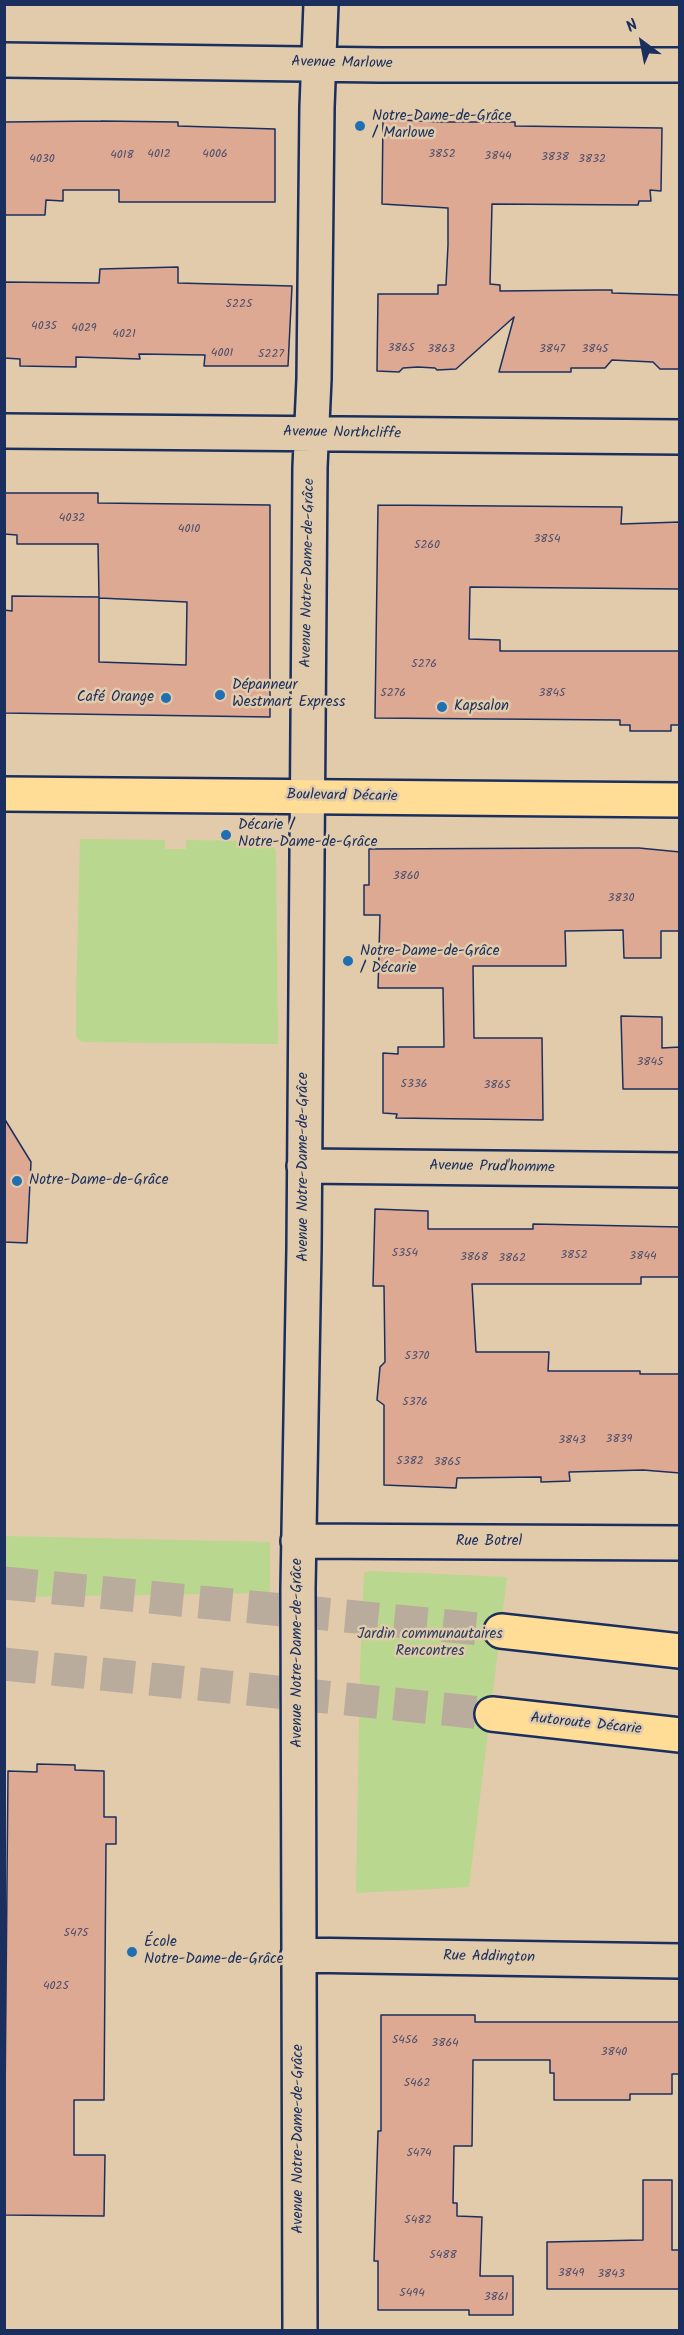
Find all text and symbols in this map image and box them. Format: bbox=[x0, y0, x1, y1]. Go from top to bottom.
north arrow bbox=[612, 12, 672, 72]
text: N bbox=[621, 13, 643, 40]
street label: Avenue Marlowe bbox=[291, 54, 393, 74]
place label: Notre-Dame-de-Grâce / Marlowe bbox=[372, 108, 511, 143]
marker: Notre-Dame-de-Grâce / Marlowe bbox=[353, 119, 367, 133]
house number: 4012 bbox=[147, 148, 171, 162]
house number: 4006 bbox=[202, 148, 228, 162]
house number: 3852 bbox=[428, 148, 456, 162]
house number: 4018 bbox=[110, 149, 134, 163]
house number: 3844 bbox=[484, 150, 512, 164]
house number: 3838 bbox=[541, 151, 569, 165]
house number: 4030 bbox=[29, 153, 55, 167]
house number: 3832 bbox=[578, 153, 606, 167]
house number: 5225 bbox=[226, 298, 252, 312]
house number: 4035 bbox=[31, 320, 57, 334]
house number: 4029 bbox=[71, 322, 97, 336]
house number: 4021 bbox=[112, 328, 136, 342]
house number: 3865 bbox=[387, 342, 415, 356]
house number: 3863 bbox=[427, 343, 455, 357]
house number: 3847 bbox=[539, 343, 565, 357]
house number: 3845 bbox=[581, 343, 609, 357]
house number: 4001 bbox=[211, 347, 233, 361]
house number: 5227 bbox=[258, 348, 284, 362]
street label: Avenue Northcliffe bbox=[283, 424, 401, 444]
street label: Avenue Notre-Dame-de-Grâce bbox=[298, 478, 320, 668]
house number: 4032 bbox=[59, 512, 85, 526]
house number: 4010 bbox=[178, 523, 200, 537]
house number: 3854 bbox=[533, 533, 561, 547]
house number: 5260 bbox=[414, 539, 440, 553]
house number: 5276 bbox=[411, 658, 437, 672]
place label: Dépanneur Westmart Express bbox=[232, 677, 345, 712]
house number: 5276 bbox=[380, 687, 406, 701]
house number: 3845 bbox=[538, 687, 566, 701]
marker: Dépanneur Westmart Express bbox=[213, 688, 227, 702]
place label: Café Orange bbox=[77, 689, 154, 707]
marker: Café Orange bbox=[159, 691, 173, 705]
place label: Kapsalon bbox=[454, 698, 509, 716]
marker: Kapsalon bbox=[435, 700, 449, 714]
street label: Boulevard Décarie bbox=[286, 787, 398, 807]
place label: Décarie / Notre-Dame-de-Grâce bbox=[238, 817, 377, 852]
marker: Décarie / Notre-Dame-de-Grâce bbox=[219, 828, 233, 842]
house number: 3860 bbox=[393, 870, 419, 884]
house number: 3830 bbox=[608, 892, 634, 906]
place label: Notre-Dame-de-Grâce / Décarie bbox=[360, 943, 499, 978]
marker: Notre-Dame-de-Grâce / Décarie bbox=[341, 954, 355, 968]
house number: 3845 bbox=[636, 1056, 664, 1070]
street label: Avenue Notre-Dame-de-Grâce bbox=[295, 1072, 313, 1262]
house number: 5336 bbox=[401, 1078, 427, 1092]
house number: 3865 bbox=[483, 1079, 511, 1093]
street label: Avenue Prud'homme bbox=[429, 1158, 555, 1178]
place label: Notre-Dame-de-Grâce bbox=[29, 1172, 168, 1190]
marker: Notre-Dame-de-Grâce bbox=[10, 1174, 24, 1188]
house number: 5354 bbox=[392, 1247, 418, 1261]
house number: 3852 bbox=[560, 1249, 588, 1263]
house number: 3844 bbox=[629, 1250, 657, 1264]
house number: 3868 bbox=[460, 1251, 488, 1265]
house number: 3862 bbox=[498, 1252, 526, 1266]
house number: 5370 bbox=[405, 1350, 429, 1364]
house number: 5376 bbox=[402, 1396, 428, 1410]
house number: 3839 bbox=[606, 1433, 632, 1447]
house number: 3843 bbox=[558, 1434, 586, 1448]
house number: 5382 bbox=[396, 1455, 424, 1469]
house number: 3865 bbox=[433, 1456, 461, 1470]
street label: Rue Botrel bbox=[456, 1533, 522, 1551]
street label: Avenue Notre-Dame-de-Grâce bbox=[289, 1558, 307, 1748]
park label: Jardin communautaires Rencontres bbox=[357, 1626, 503, 1661]
street label: Autoroute Décarie bbox=[530, 1710, 642, 1740]
house number: 5475 bbox=[63, 1927, 89, 1941]
place label: École Notre-Dame-de-Grâce bbox=[144, 1934, 283, 1969]
marker: École Notre-Dame-de-Grâce bbox=[125, 1945, 139, 1959]
street label: Rue Addington bbox=[443, 1948, 535, 1968]
house number: 4025 bbox=[43, 1980, 69, 1994]
house number: 5456 bbox=[392, 2034, 418, 2048]
house number: 3864 bbox=[431, 2037, 459, 2051]
street label: Avenue Notre-Dame-de-Grâce bbox=[290, 2044, 308, 2234]
house number: 3840 bbox=[601, 2046, 627, 2060]
house number: 5462 bbox=[404, 2077, 430, 2091]
house number: 5474 bbox=[406, 2147, 432, 2161]
house number: 5482 bbox=[404, 2214, 432, 2228]
house number: 5488 bbox=[429, 2249, 457, 2263]
house number: 3849 bbox=[558, 2267, 584, 2281]
house number: 3843 bbox=[597, 2268, 625, 2282]
house number: 5494 bbox=[399, 2287, 425, 2301]
house number: 3861 bbox=[484, 2291, 508, 2305]

